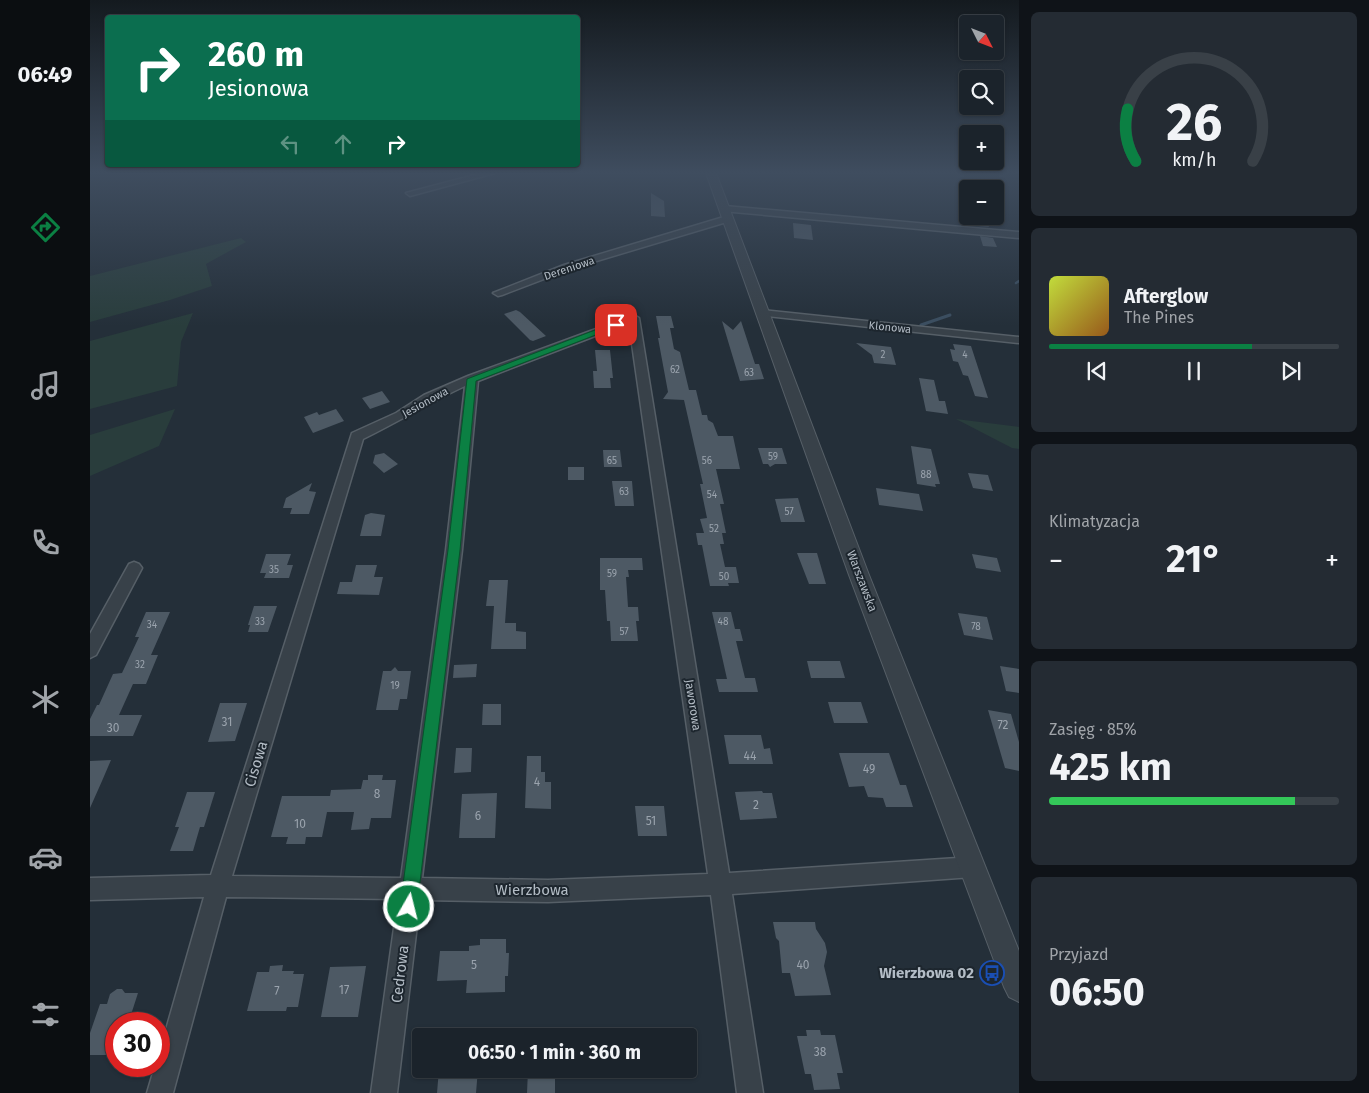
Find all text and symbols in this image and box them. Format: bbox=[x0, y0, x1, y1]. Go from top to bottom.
north arrow bbox=[959, 15, 1004, 60]
map controls bbox=[959, 15, 1004, 225]
text: 260 m bbox=[208, 33, 304, 75]
icon: right bbox=[125, 35, 190, 100]
text: 06:49 bbox=[18, 61, 72, 88]
button: search bbox=[959, 70, 1004, 115]
text: Jesionowa bbox=[208, 75, 309, 102]
text: 26 bbox=[1166, 91, 1222, 154]
button: + bbox=[959, 125, 1004, 170]
icon: left bbox=[276, 130, 304, 158]
icon: ahead bbox=[329, 130, 357, 158]
icon: right bbox=[382, 130, 410, 158]
text: km/h bbox=[1172, 149, 1216, 171]
button: − bbox=[959, 180, 1004, 225]
icon: directions bbox=[28, 210, 63, 245]
street label: Dereniowa bbox=[542, 254, 596, 283]
text: Afterglow bbox=[1124, 285, 1208, 308]
pin bbox=[595, 304, 637, 346]
text: The Pines bbox=[1124, 308, 1194, 327]
icon: arrive bbox=[602, 311, 630, 339]
street label: Klonowa bbox=[868, 319, 912, 336]
house number: 2 bbox=[881, 349, 886, 361]
house number: 4 bbox=[962, 349, 968, 361]
icon: previous bbox=[1083, 357, 1111, 385]
icon: pause bbox=[1180, 357, 1208, 385]
icon: next bbox=[1277, 357, 1305, 385]
house number: 62 bbox=[670, 364, 680, 376]
house number: 63 bbox=[744, 367, 754, 379]
icon: music bbox=[28, 368, 63, 403]
street label: Jesionowa bbox=[400, 384, 451, 420]
house number: 59 bbox=[768, 451, 778, 463]
house number: 65 bbox=[607, 455, 617, 467]
house number: 56 bbox=[702, 455, 712, 467]
house number: 88 bbox=[920, 469, 932, 481]
house number: 63 bbox=[619, 486, 629, 498]
house number: 54 bbox=[707, 489, 718, 501]
house number: 57 bbox=[784, 506, 794, 518]
text: Klimatyzacja bbox=[1049, 512, 1140, 531]
house number: 52 bbox=[709, 523, 719, 535]
icon: phone bbox=[28, 525, 63, 560]
text: 21° bbox=[1166, 536, 1222, 582]
text: − bbox=[1049, 544, 1063, 577]
text: + bbox=[1325, 544, 1339, 577]
street label: Warszawska bbox=[844, 548, 880, 614]
house number: 35 bbox=[269, 564, 279, 576]
house number: 59 bbox=[607, 568, 617, 580]
house number: 50 bbox=[719, 571, 730, 583]
house number: 33 bbox=[255, 616, 265, 628]
house number: 48 bbox=[718, 616, 729, 628]
house number: 34 bbox=[147, 619, 158, 631]
house number: 78 bbox=[971, 621, 981, 633]
house number: 57 bbox=[619, 626, 629, 638]
house number: 32 bbox=[135, 659, 145, 671]
street label: Jaworowa bbox=[682, 678, 704, 732]
house number: 19 bbox=[390, 680, 400, 692]
icon: climate bbox=[28, 682, 63, 717]
house number: 31 bbox=[222, 715, 232, 729]
house number: 72 bbox=[997, 718, 1009, 732]
text: Zasięg · 85% bbox=[1049, 720, 1137, 739]
house number: 30 bbox=[107, 721, 120, 735]
street label: Cisowa bbox=[241, 739, 271, 789]
text: 425 km bbox=[1049, 744, 1172, 790]
house number: 44 bbox=[744, 749, 757, 763]
house number: 49 bbox=[863, 762, 875, 776]
house number: 4 bbox=[534, 775, 541, 789]
house number: 8 bbox=[374, 787, 381, 801]
house number: 2 bbox=[753, 798, 759, 812]
house number: 6 bbox=[475, 809, 481, 823]
house number: 51 bbox=[646, 814, 656, 828]
house number: 10 bbox=[294, 817, 306, 831]
icon: car bbox=[28, 840, 63, 875]
position arrow bbox=[382, 880, 434, 932]
street label: Wierzbowa bbox=[495, 881, 569, 899]
street label: Cedrowa bbox=[388, 944, 412, 1004]
text: Przyjazd bbox=[1049, 945, 1109, 964]
house number: 5 bbox=[471, 958, 477, 972]
house number: 40 bbox=[796, 958, 810, 972]
bus stop icon: Wierzbowa 02 bbox=[979, 960, 1005, 986]
place label: Wierzbowa 02 bbox=[879, 964, 974, 982]
text: 06:50 bbox=[1049, 969, 1145, 1015]
house number: 17 bbox=[339, 983, 349, 997]
house number: 7 bbox=[274, 984, 280, 998]
icon: filters bbox=[28, 997, 63, 1032]
speed limit sign: 30 bbox=[105, 1012, 170, 1077]
text: 06:50 · 1 min · 360 m bbox=[468, 1041, 641, 1064]
house number: 38 bbox=[814, 1045, 827, 1059]

